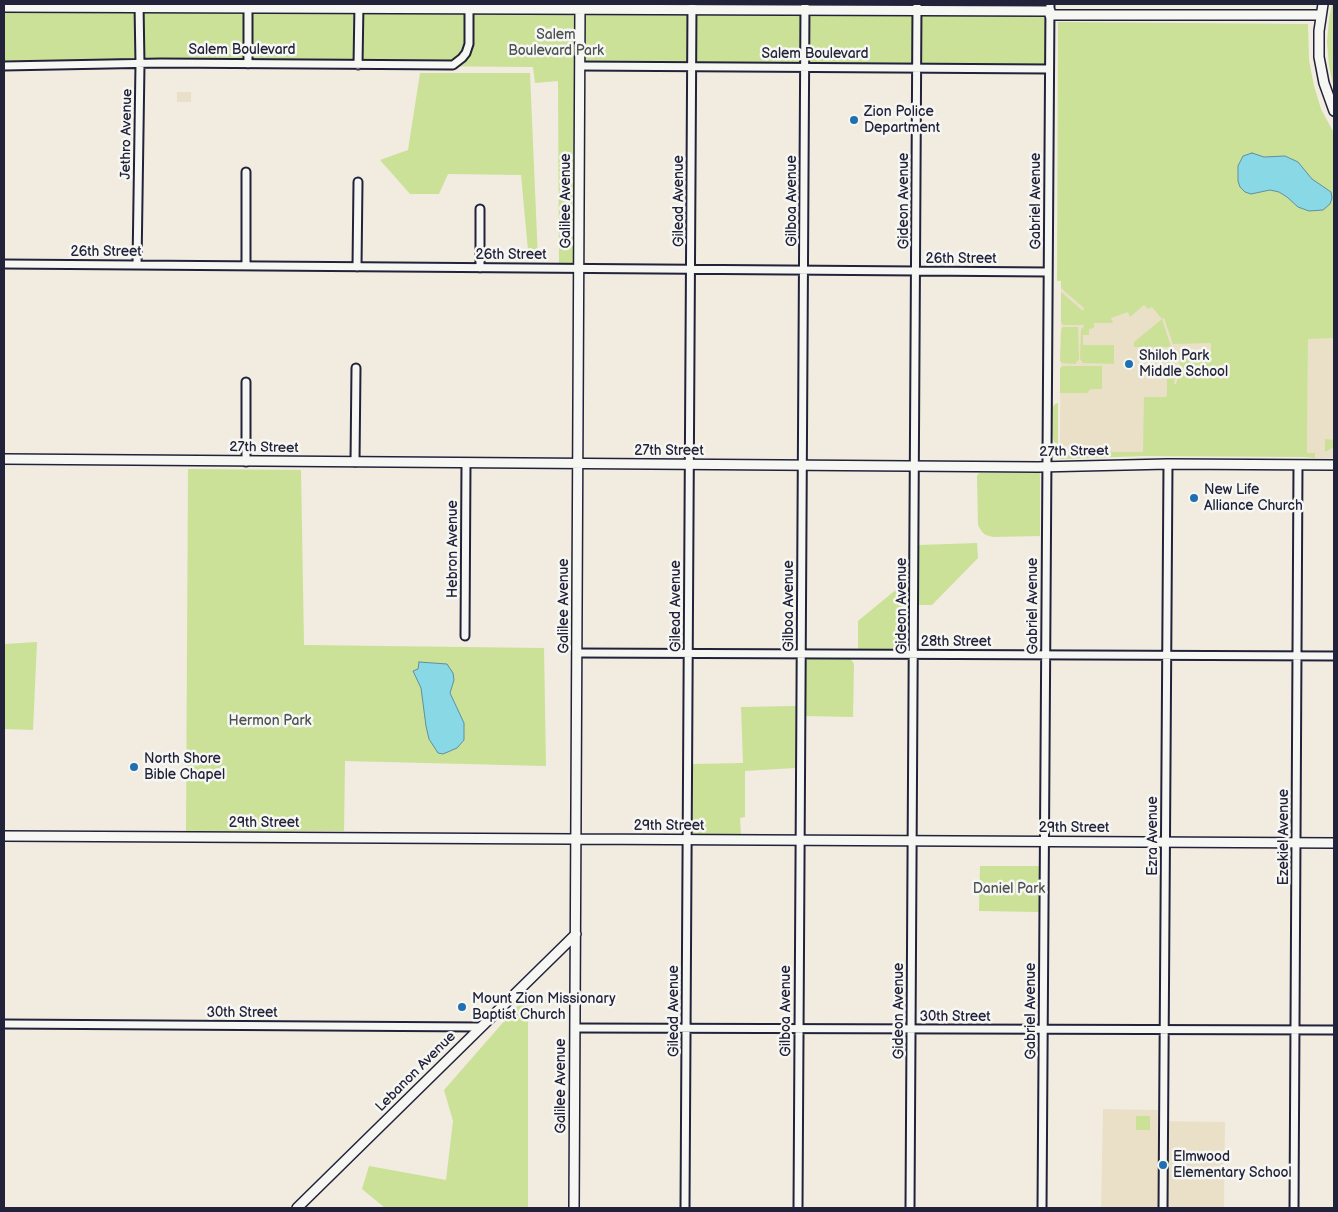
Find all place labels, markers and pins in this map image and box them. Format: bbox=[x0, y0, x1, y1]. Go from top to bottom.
place label: Zion Police Department bbox=[864, 104, 940, 136]
marker: Zion Police Department bbox=[848, 114, 860, 126]
place label: Shiloh Park Middle School bbox=[1139, 348, 1228, 381]
marker: Shiloh Park Middle School bbox=[1123, 358, 1135, 370]
place label: New Life Alliance Church bbox=[1204, 482, 1303, 514]
marker: New Life Alliance Church bbox=[1188, 492, 1200, 504]
place label: North Shore Bible Chapel bbox=[144, 751, 225, 784]
marker: North Shore Bible Chapel bbox=[128, 761, 140, 773]
place label: Mount Zion Missionary Baptist Church bbox=[472, 991, 615, 1024]
marker: Mount Zion Missionary Baptist Church bbox=[456, 1001, 468, 1013]
place label: Elmwood Elementary School bbox=[1173, 1149, 1292, 1182]
marker: Elmwood Elementary School bbox=[1157, 1159, 1169, 1171]

